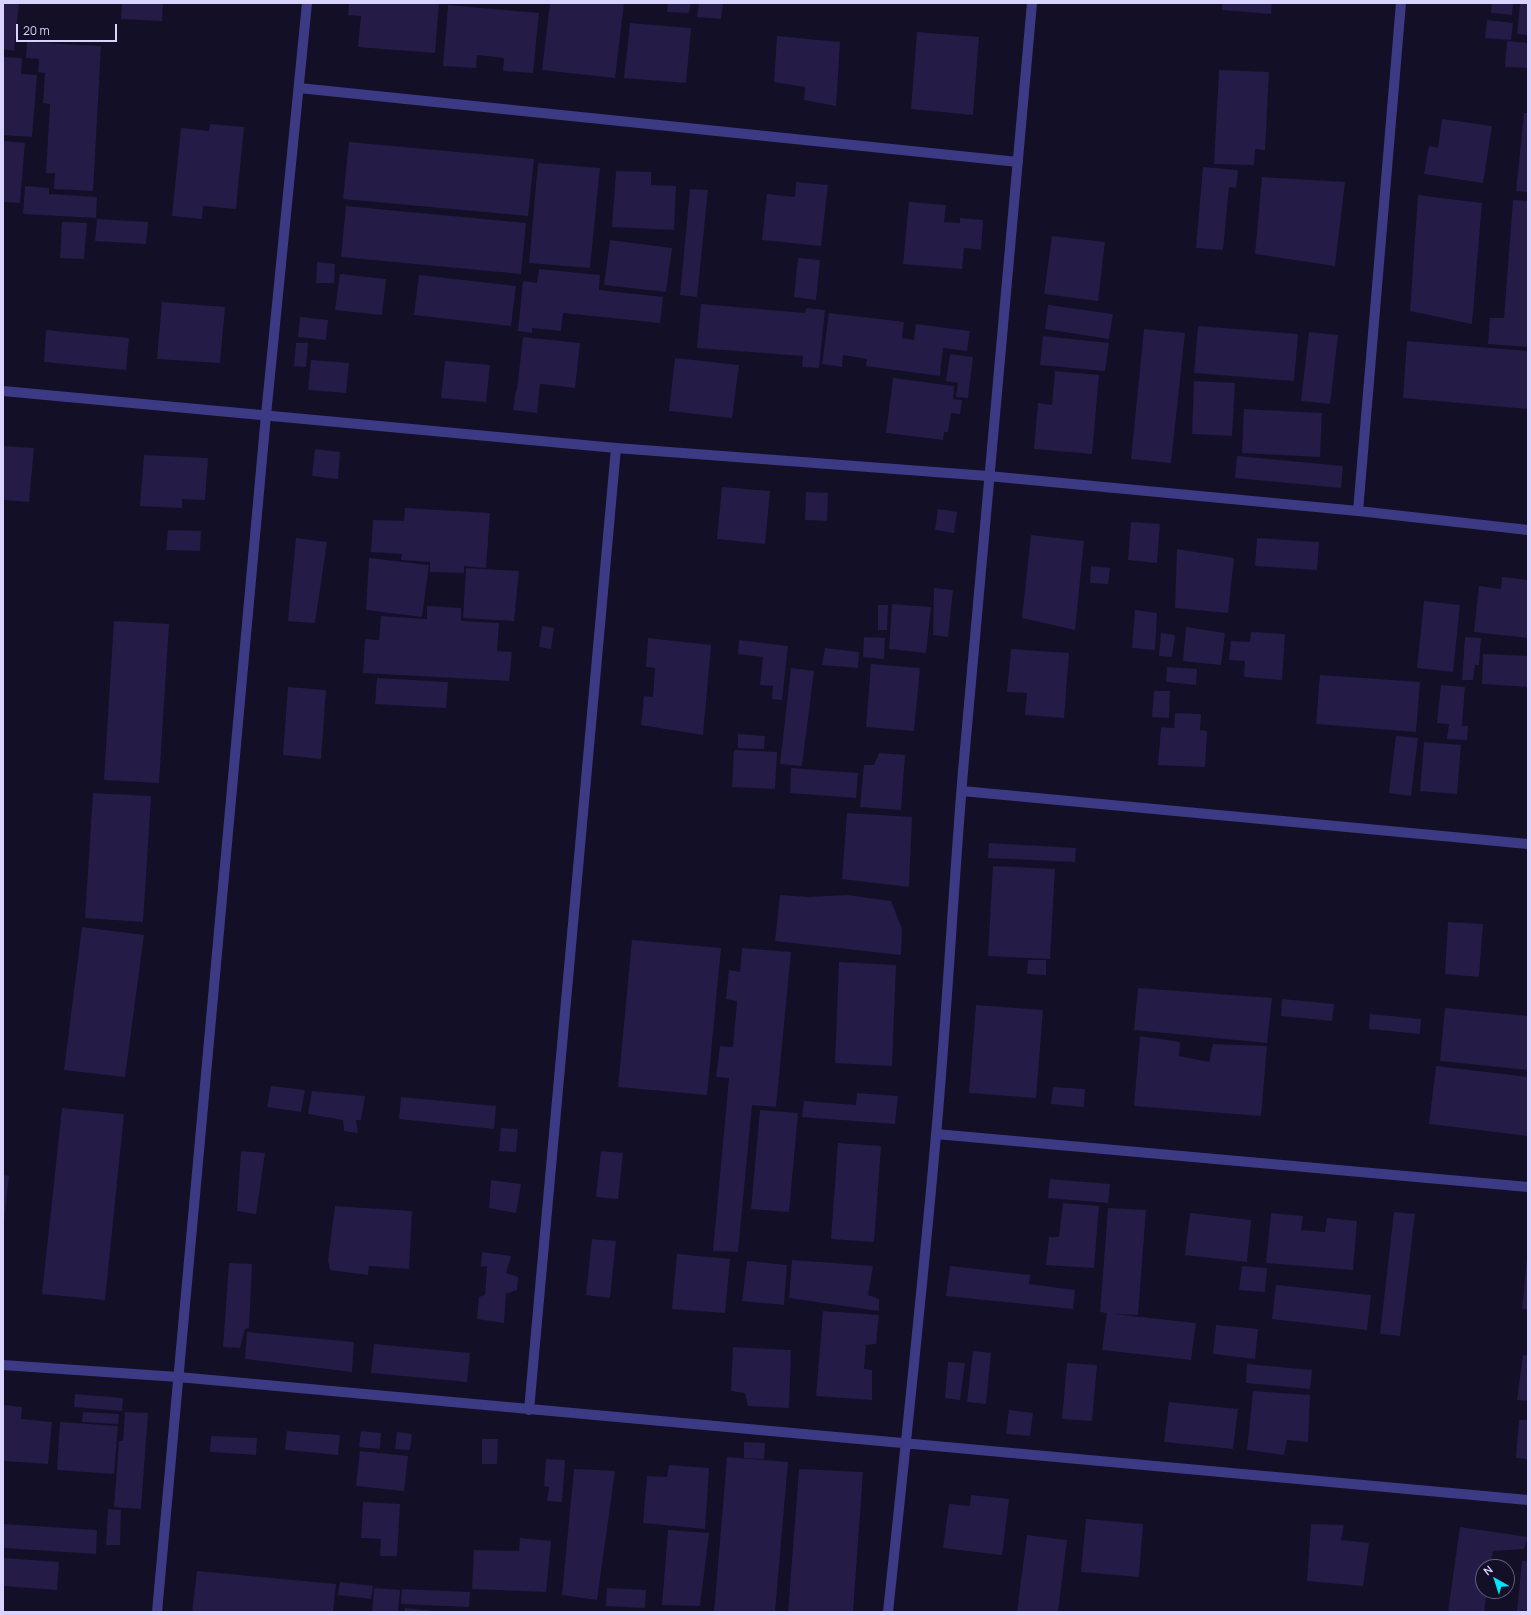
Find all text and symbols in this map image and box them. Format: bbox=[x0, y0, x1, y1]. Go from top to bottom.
scale bar bbox=[18, 16, 119, 42]
text: 20 m bbox=[23, 22, 50, 39]
north arrow bbox=[1475, 1559, 1515, 1599]
text: N bbox=[1480, 1562, 1496, 1578]

